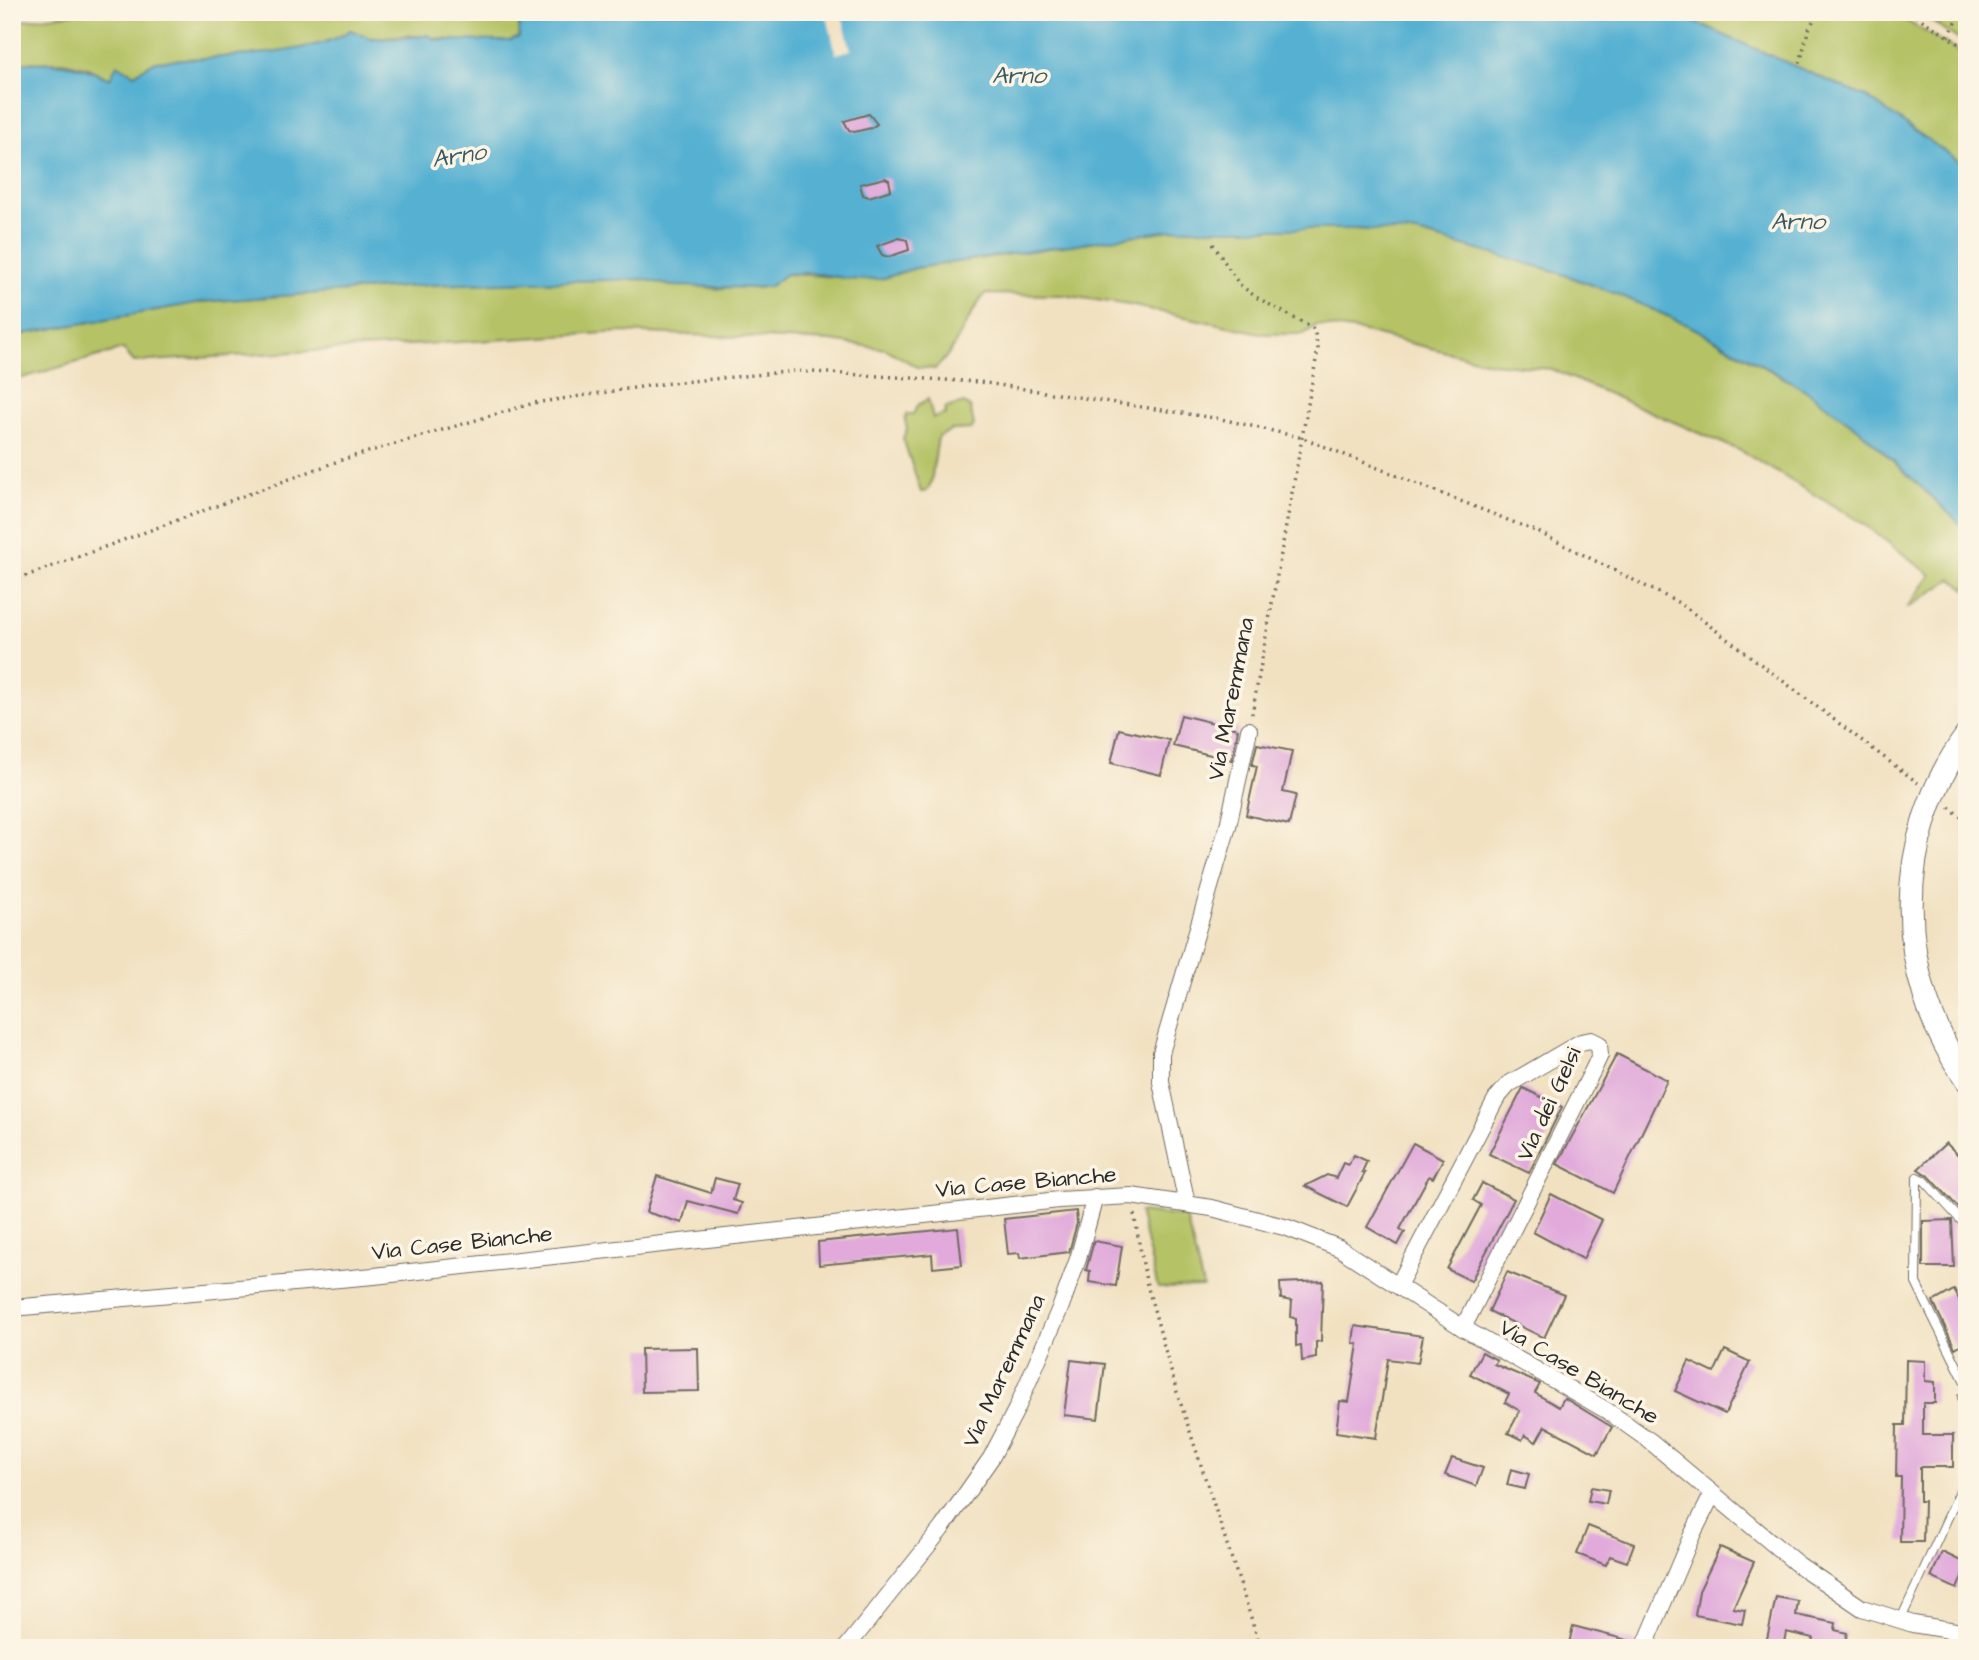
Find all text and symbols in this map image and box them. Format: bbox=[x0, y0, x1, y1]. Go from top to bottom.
water label: Arno bbox=[992, 59, 1048, 93]
water label: Arno bbox=[430, 135, 490, 177]
water label: Arno bbox=[1771, 205, 1827, 239]
street label: Via Maremmana bbox=[1200, 614, 1263, 783]
street label: Via dei Gelsi bbox=[1509, 1041, 1590, 1166]
street label: Via Case Bianche bbox=[934, 1158, 1118, 1206]
street label: Via Case Bianche bbox=[370, 1218, 554, 1268]
street label: Via Maremmana bbox=[955, 1289, 1054, 1453]
street label: Via Case Bianche bbox=[1493, 1312, 1665, 1432]

